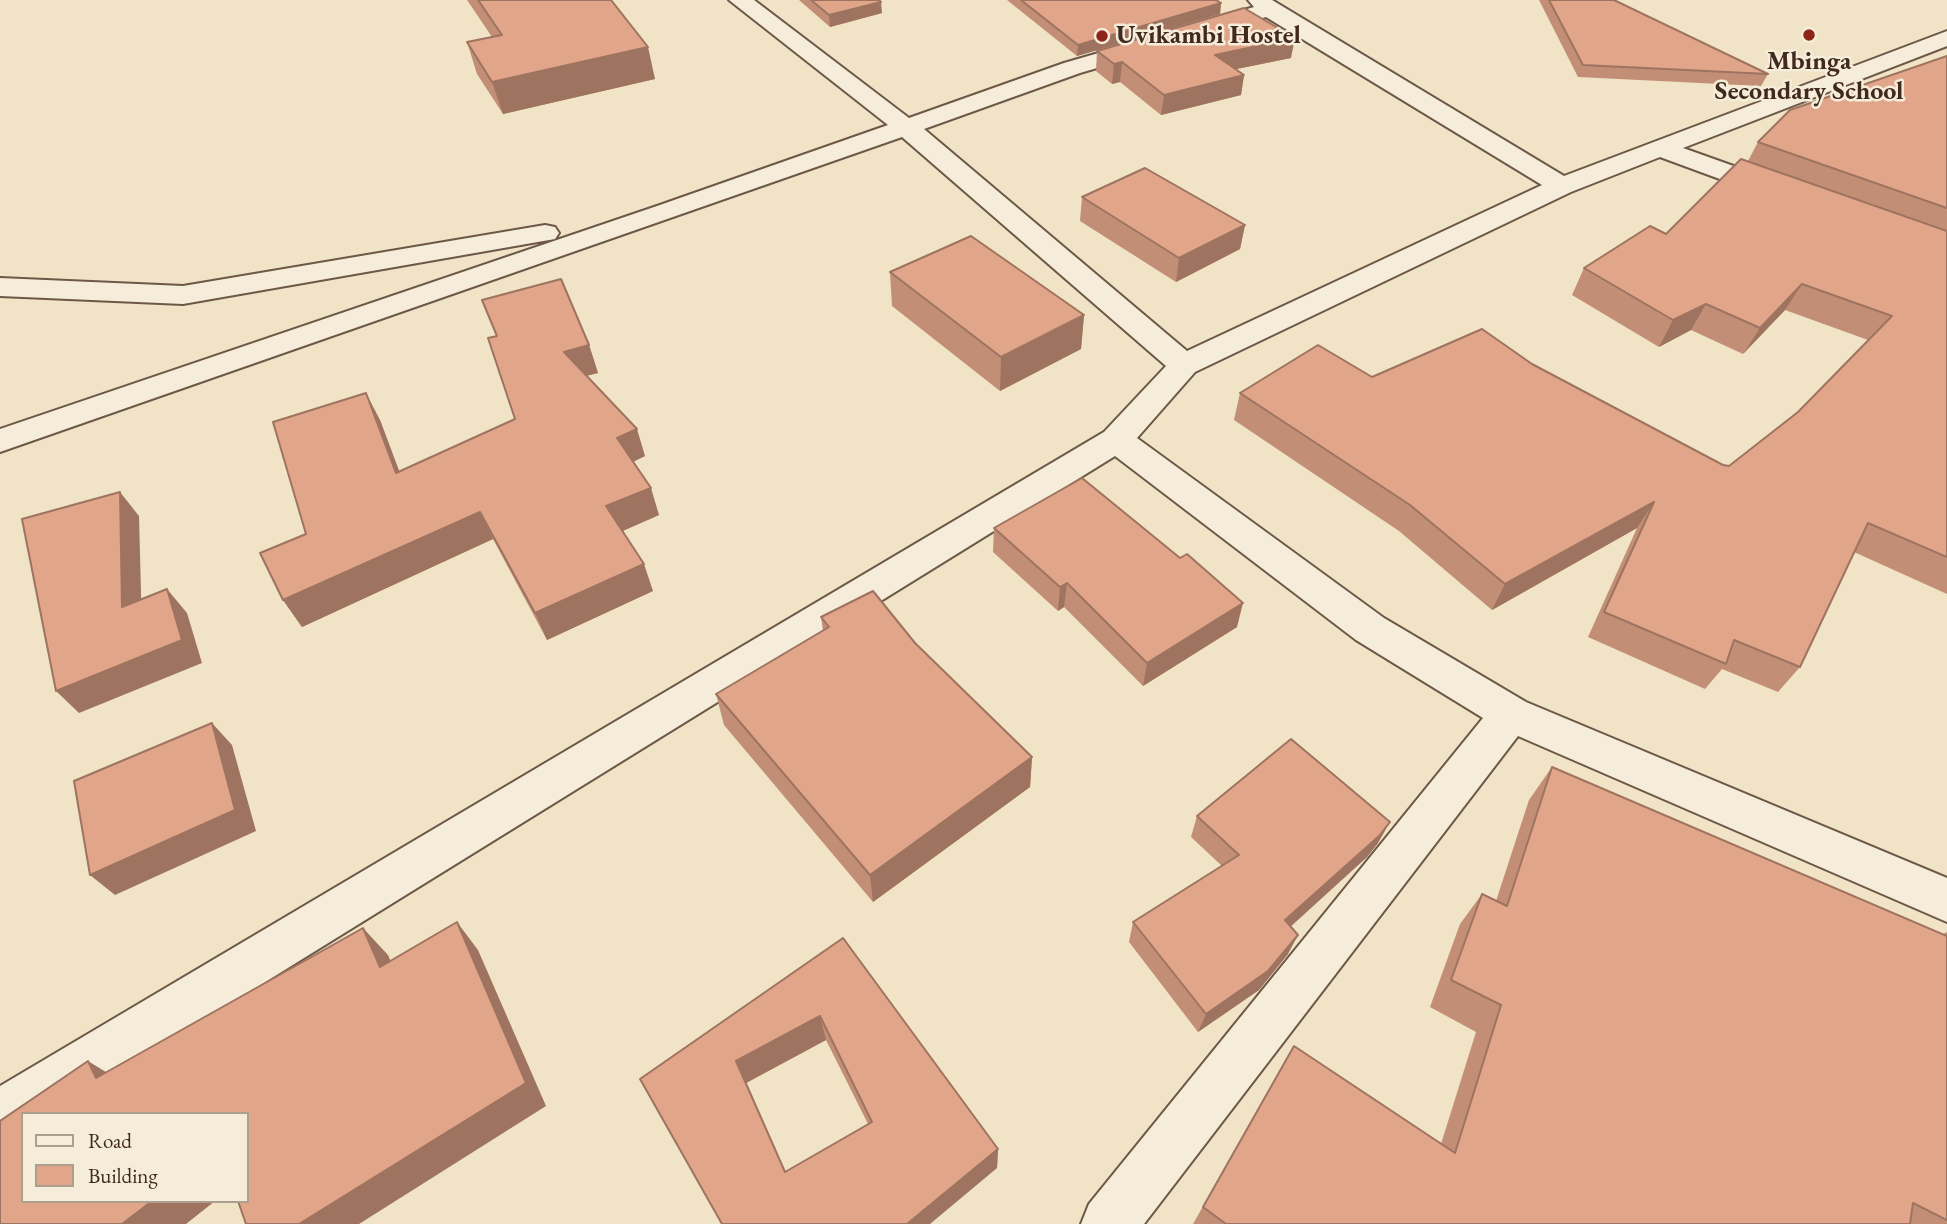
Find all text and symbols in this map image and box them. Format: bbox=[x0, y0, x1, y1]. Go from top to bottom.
place label: Uvikambi Hostel bbox=[1116, 20, 1301, 52]
marker: Mbinga Secondary School bbox=[1801, 27, 1817, 43]
marker: Uvikambi Hostel bbox=[1094, 28, 1110, 44]
place label: Mbinga Secondary School bbox=[1715, 46, 1903, 108]
legend bbox=[21, 1112, 248, 1203]
text: Road bbox=[88, 1127, 132, 1154]
text: Building bbox=[88, 1162, 158, 1189]

